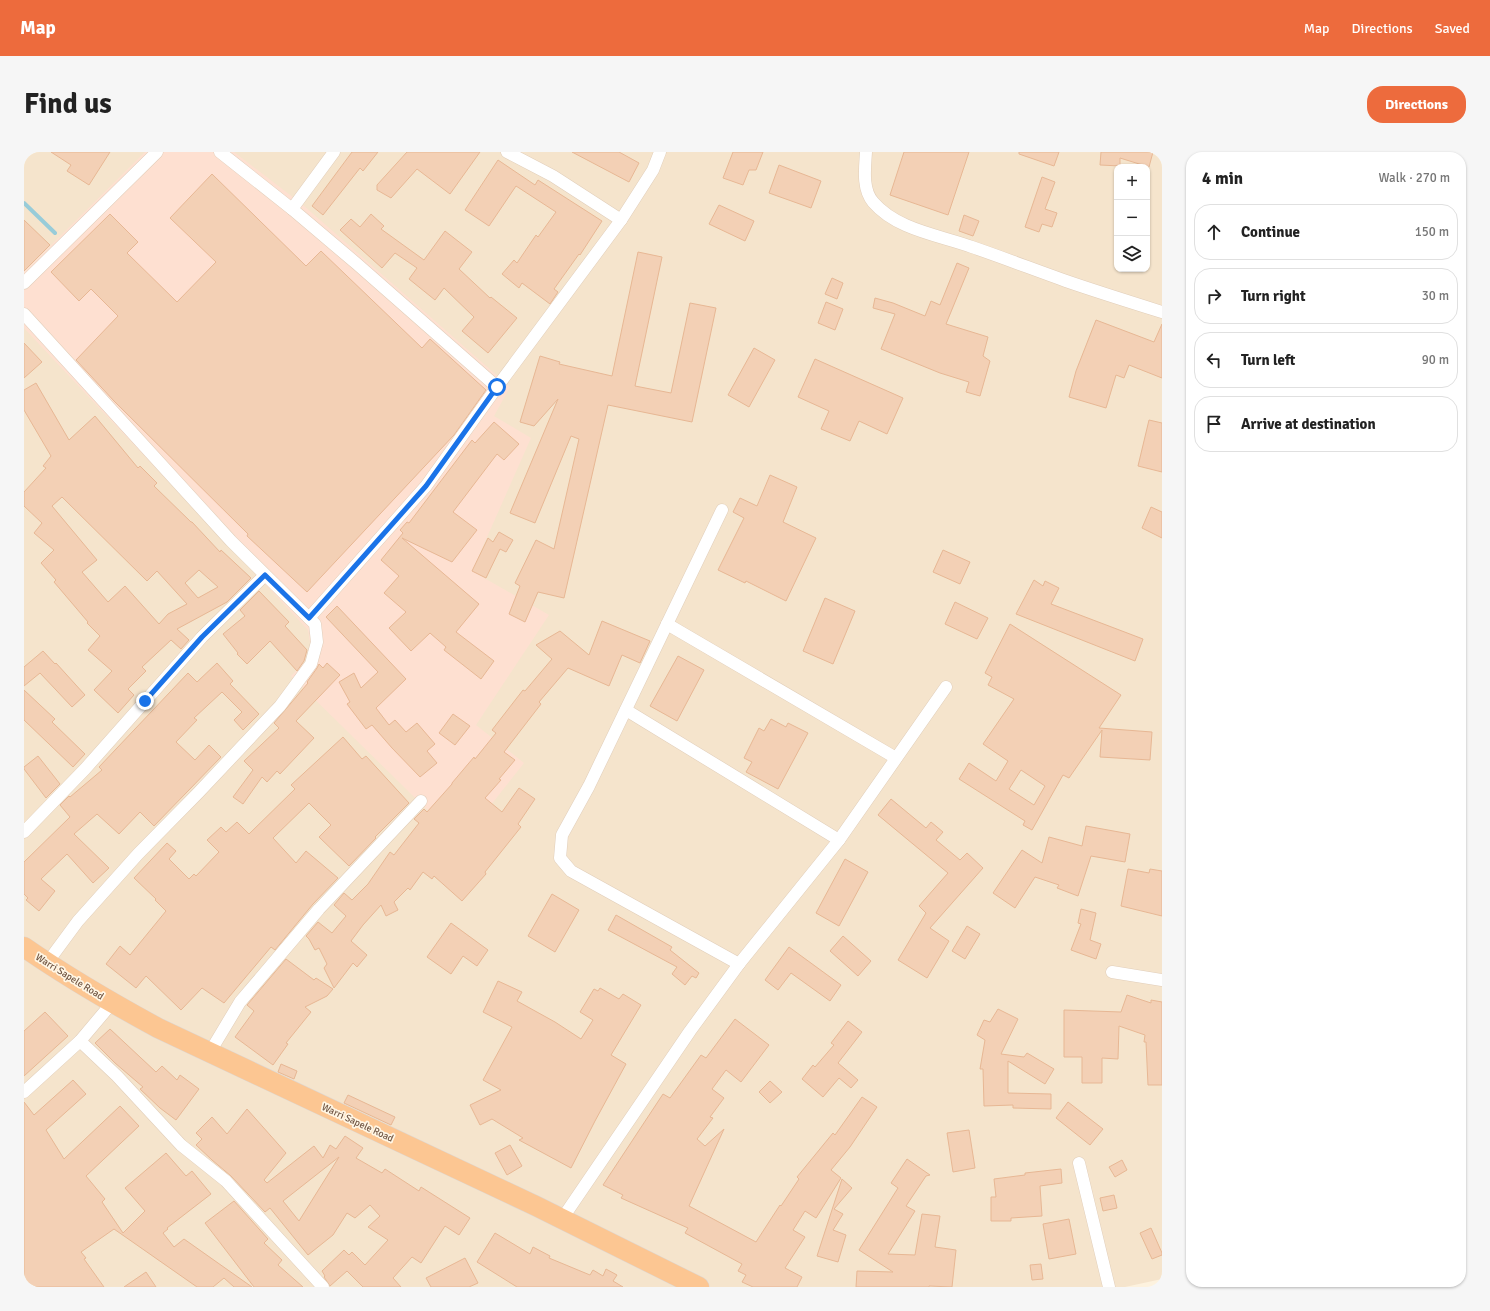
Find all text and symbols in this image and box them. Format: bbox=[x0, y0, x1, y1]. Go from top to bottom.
text: Map bbox=[20, 16, 56, 40]
text: Map bbox=[1304, 20, 1330, 37]
text: Directions bbox=[1352, 20, 1413, 37]
text: Saved bbox=[1435, 20, 1470, 37]
button: Directions bbox=[1367, 86, 1466, 123]
text: Find us bbox=[24, 87, 112, 121]
map controls bbox=[1114, 164, 1150, 272]
button: + bbox=[1114, 164, 1150, 200]
text: 4 min bbox=[1202, 168, 1243, 189]
text: Walk · 270 m bbox=[1379, 170, 1450, 186]
button: − bbox=[1114, 200, 1150, 236]
icon: ahead bbox=[1203, 221, 1225, 243]
text: Continue bbox=[1241, 223, 1300, 241]
text: 150 m bbox=[1415, 224, 1449, 240]
button: layers bbox=[1114, 236, 1150, 272]
icon: right bbox=[1203, 285, 1225, 307]
text: Turn right bbox=[1241, 287, 1306, 305]
text: 30 m bbox=[1422, 288, 1449, 304]
icon: left bbox=[1203, 349, 1225, 371]
text: Turn left bbox=[1241, 351, 1295, 369]
text: 90 m bbox=[1422, 352, 1449, 368]
route start bbox=[488, 378, 506, 396]
icon: arrive bbox=[1203, 413, 1225, 435]
text: Arrive at destination bbox=[1241, 415, 1376, 433]
route end bbox=[136, 692, 154, 710]
street label: Warri Sapele Road bbox=[33, 951, 106, 1003]
street label: Warri Sapele Road bbox=[320, 1101, 395, 1145]

